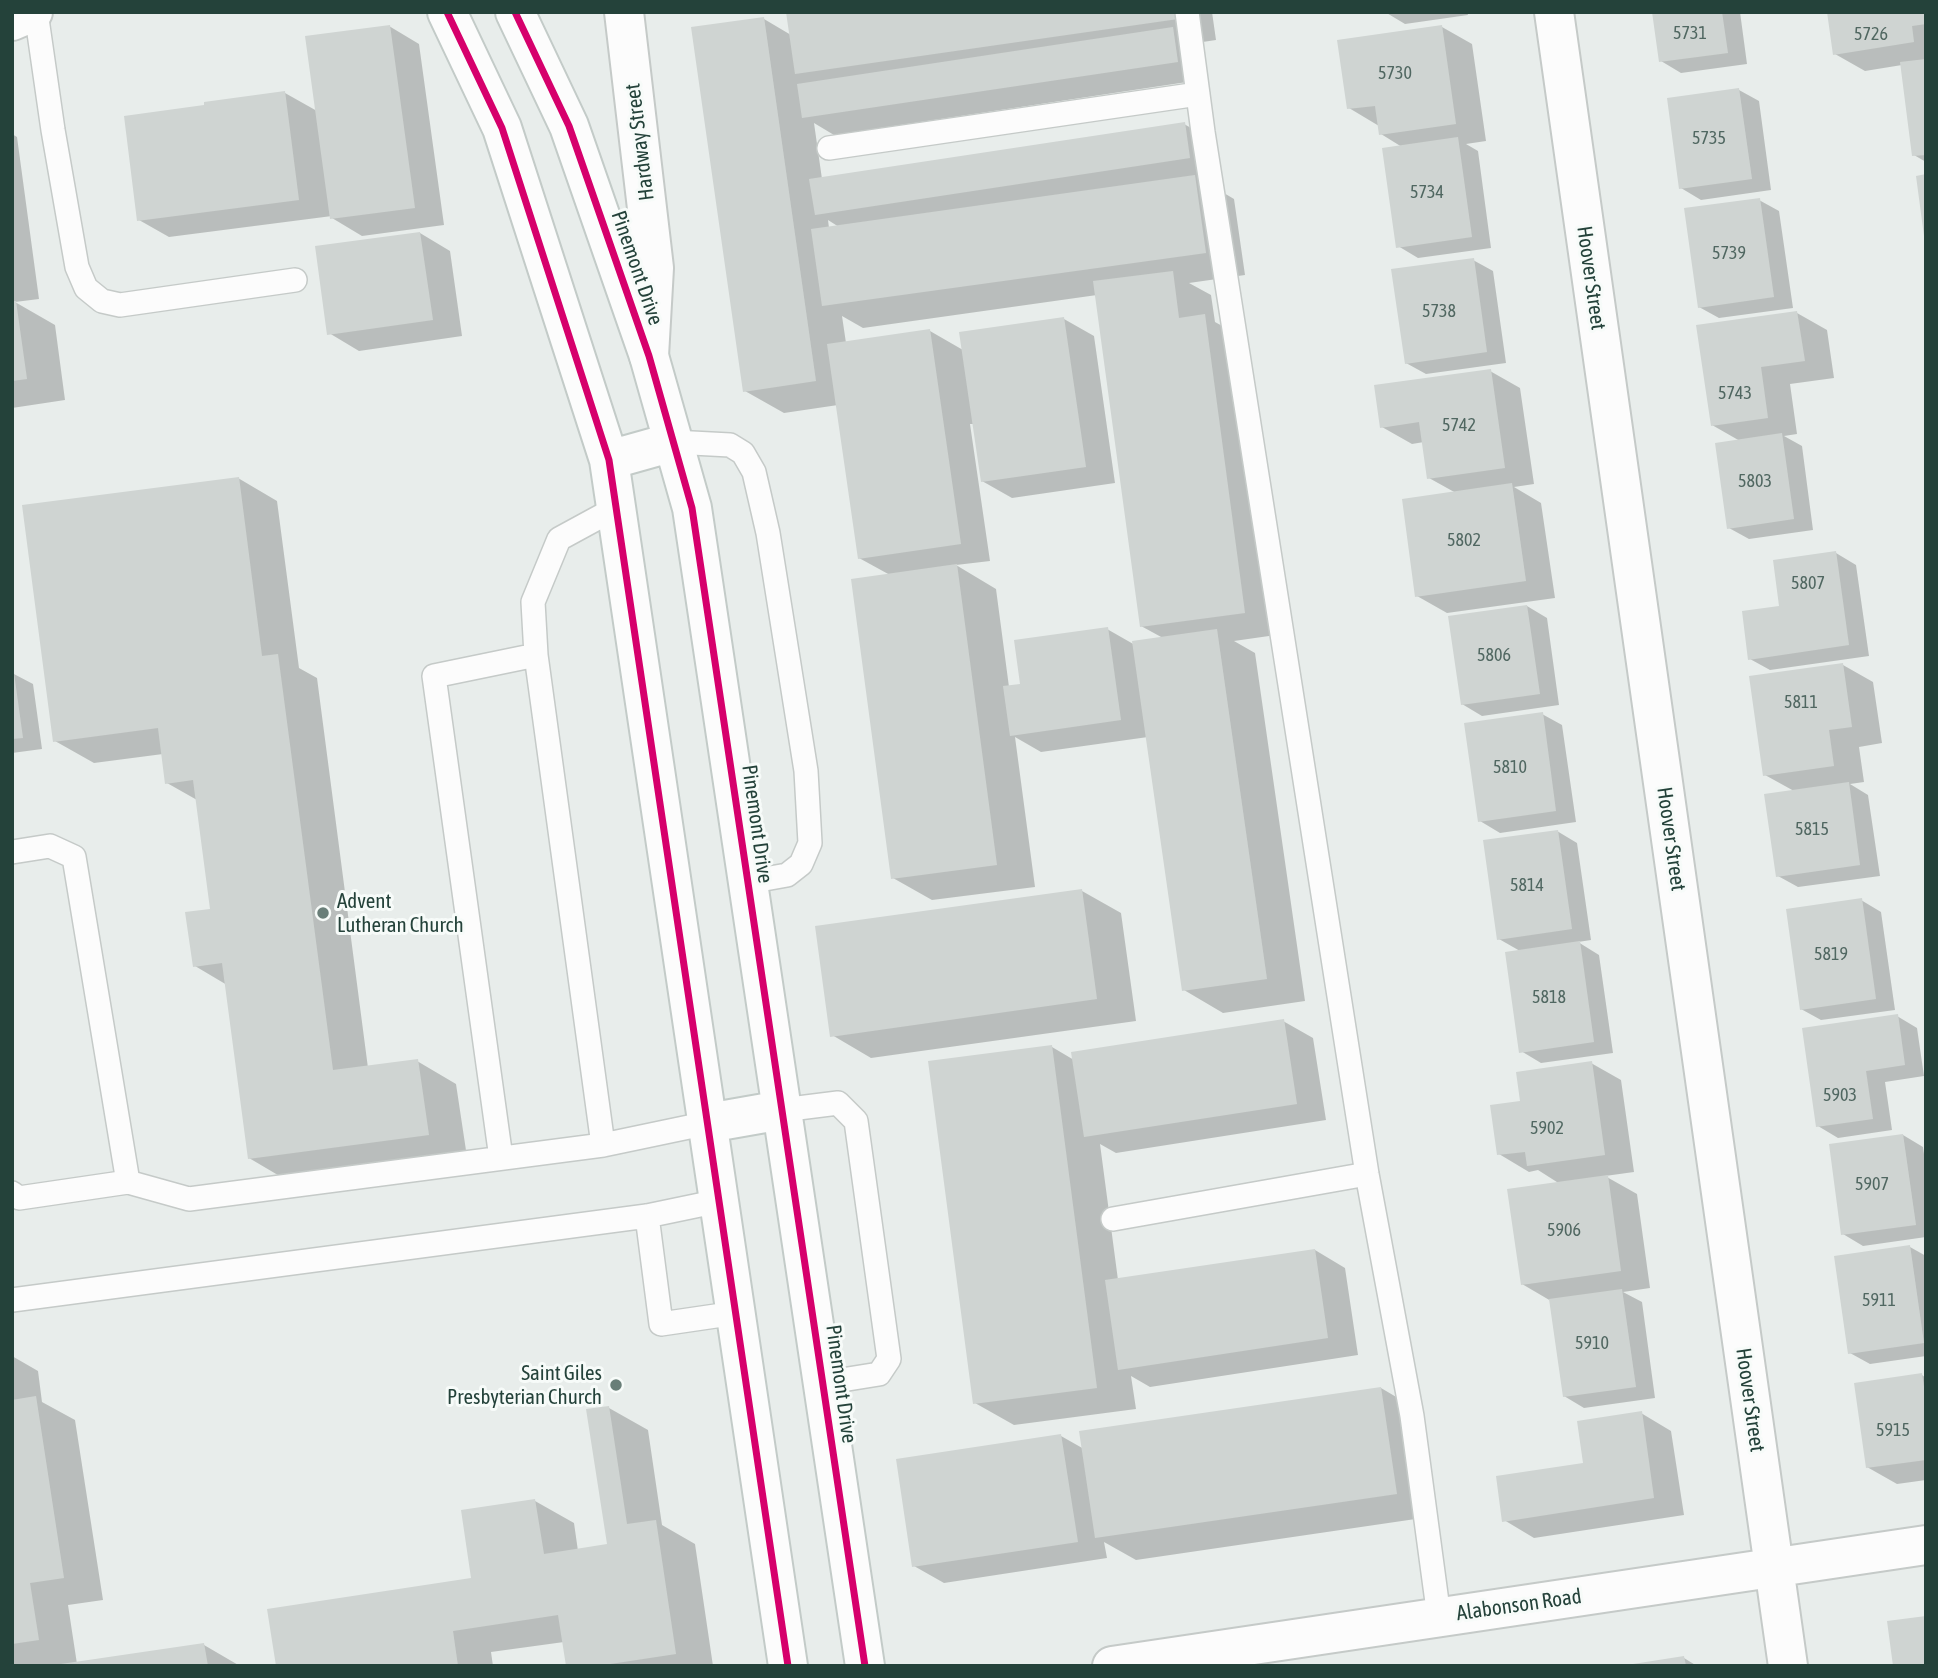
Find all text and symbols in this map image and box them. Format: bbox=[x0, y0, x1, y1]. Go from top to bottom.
house number: 5731 bbox=[1673, 22, 1707, 44]
house number: 5726 bbox=[1854, 23, 1888, 45]
house number: 5730 bbox=[1378, 62, 1412, 84]
street label: Hardway Street bbox=[620, 82, 660, 202]
house number: 5735 bbox=[1692, 127, 1726, 149]
house number: 5734 bbox=[1410, 181, 1444, 203]
street label: Pinemont Drive bbox=[606, 208, 668, 328]
street label: Hoover Street bbox=[1571, 224, 1611, 332]
house number: 5739 bbox=[1712, 242, 1746, 264]
house number: 5738 bbox=[1422, 300, 1456, 322]
house number: 5743 bbox=[1718, 382, 1752, 404]
house number: 5742 bbox=[1442, 414, 1476, 436]
house number: 5803 bbox=[1738, 470, 1772, 492]
house number: 5802 bbox=[1447, 529, 1481, 551]
house number: 5807 bbox=[1791, 572, 1825, 594]
house number: 5806 bbox=[1477, 644, 1511, 666]
house number: 5811 bbox=[1784, 691, 1818, 713]
house number: 5810 bbox=[1493, 756, 1527, 778]
street label: Pinemont Drive bbox=[736, 763, 778, 885]
street label: Hoover Street bbox=[1651, 785, 1691, 893]
house number: 5815 bbox=[1795, 818, 1829, 840]
house number: 5814 bbox=[1510, 874, 1544, 896]
place label: Advent Lutheran Church bbox=[337, 888, 464, 938]
marker: Advent Lutheran Church bbox=[315, 905, 331, 921]
house number: 5819 bbox=[1814, 943, 1848, 965]
house number: 5818 bbox=[1532, 986, 1566, 1008]
house number: 5903 bbox=[1823, 1084, 1857, 1106]
house number: 5902 bbox=[1530, 1117, 1564, 1139]
house number: 5907 bbox=[1855, 1173, 1889, 1195]
house number: 5906 bbox=[1547, 1219, 1581, 1241]
house number: 5911 bbox=[1862, 1289, 1896, 1311]
street label: Pinemont Drive bbox=[820, 1323, 862, 1445]
house number: 5910 bbox=[1575, 1332, 1609, 1354]
street label: Hoover Street bbox=[1730, 1346, 1770, 1454]
place label: Saint Giles Presbyterian Church bbox=[447, 1360, 602, 1410]
marker: Saint Giles Presbyterian Church bbox=[608, 1377, 624, 1393]
house number: 5915 bbox=[1876, 1419, 1910, 1441]
street label: Alabonson Road bbox=[1455, 1584, 1583, 1626]

